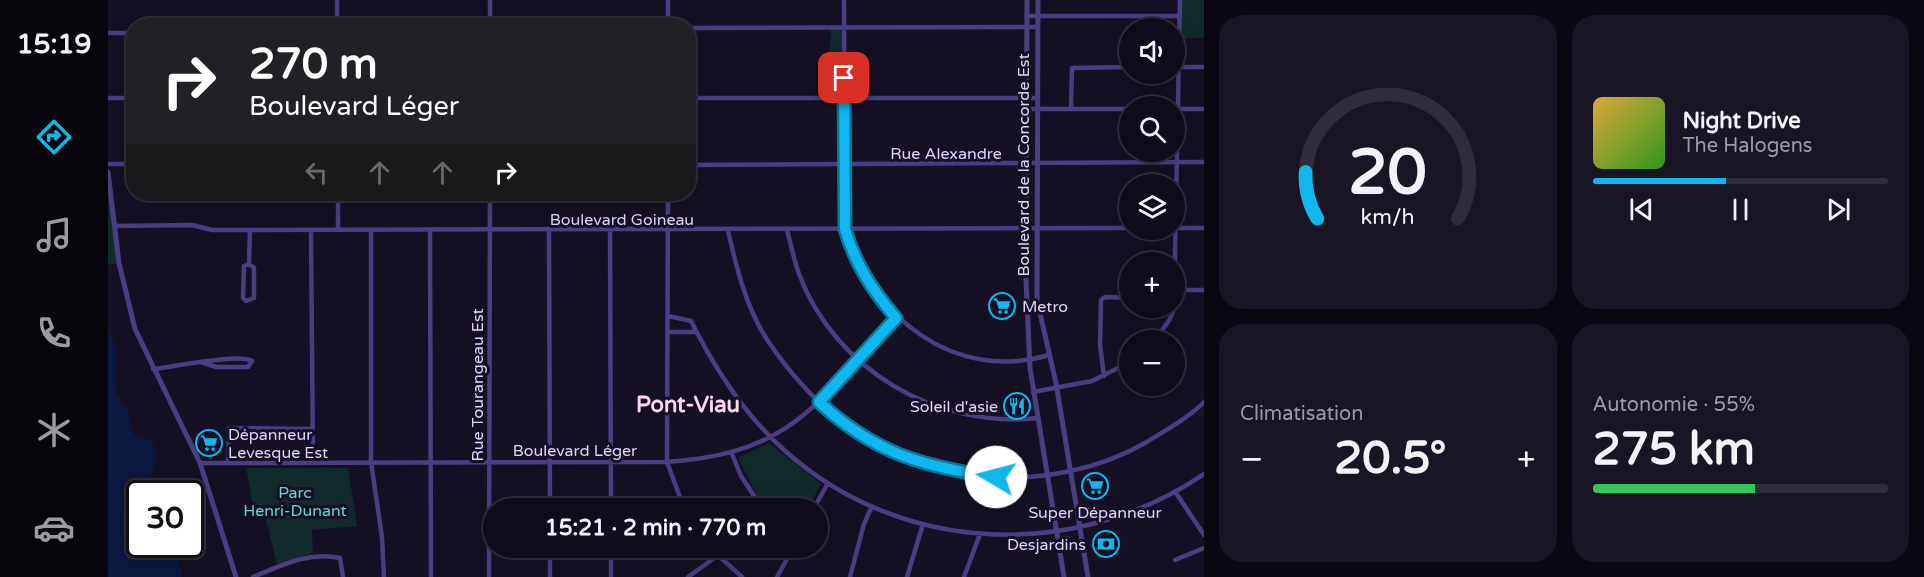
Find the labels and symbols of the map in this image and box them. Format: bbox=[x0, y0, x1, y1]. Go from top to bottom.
pin bbox=[818, 52, 869, 103]
street label: Boulevard de la Concorde Est bbox=[1014, 54, 1034, 276]
street label: Rue Alexandre bbox=[890, 144, 1002, 164]
street label: Boulevard Goineau bbox=[550, 210, 694, 230]
supermarket icon: Metro bbox=[987, 291, 1017, 321]
place label: Metro bbox=[1022, 297, 1068, 317]
street label: Rue Tourangeau Est bbox=[468, 308, 488, 462]
restaurant icon: Soleil d'asie bbox=[1002, 391, 1032, 421]
district label: Pont-Viau bbox=[636, 392, 740, 418]
place label: Soleil d'asie bbox=[910, 397, 998, 417]
place label: Dépanneur Levesque Est bbox=[228, 425, 328, 463]
supermarket icon: Dépanneur Levesque Est bbox=[194, 428, 224, 458]
street label: Boulevard Léger bbox=[513, 441, 638, 461]
position arrow bbox=[964, 445, 1028, 509]
supermarket icon: Super Dépanneur bbox=[1080, 471, 1110, 501]
speed limit sign: 30 bbox=[126, 480, 204, 558]
park label: Parc Henri-Dunant bbox=[243, 483, 347, 521]
place label: Super Dépanneur bbox=[1028, 503, 1162, 523]
bank icon: Desjardins bbox=[1091, 529, 1121, 559]
place label: Desjardins bbox=[1007, 535, 1086, 555]

